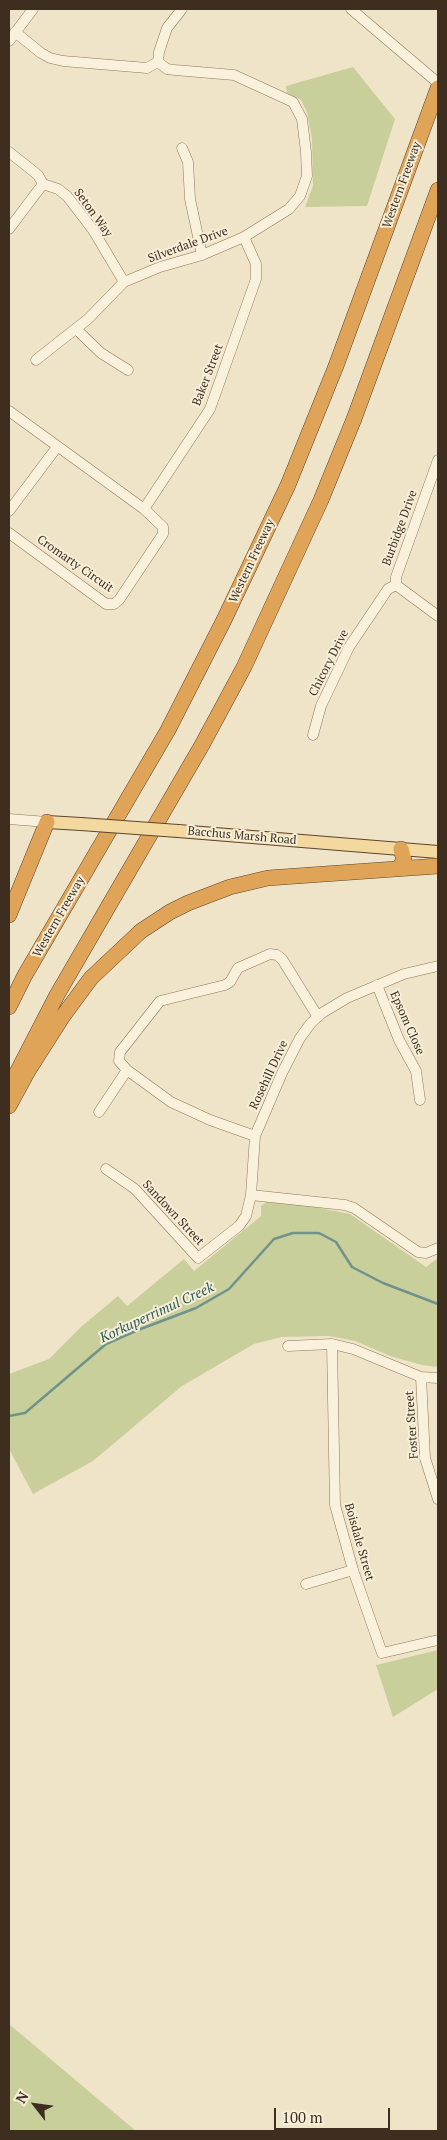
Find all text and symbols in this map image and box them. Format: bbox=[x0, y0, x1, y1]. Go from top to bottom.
street label: Western Freeway bbox=[380, 140, 424, 230]
street label: Seton Way bbox=[71, 186, 115, 240]
street label: Silverdale Drive bbox=[146, 224, 230, 266]
street label: Baker Street bbox=[190, 342, 226, 408]
street label: Burbidge Drive bbox=[380, 488, 420, 568]
street label: Western Freeway bbox=[226, 517, 278, 605]
street label: Cromarty Circuit bbox=[34, 532, 116, 596]
street label: Chicory Drive bbox=[306, 627, 352, 699]
street label: Bacchus Marsh Road bbox=[187, 824, 297, 848]
street label: Western Freeway bbox=[30, 874, 88, 960]
street label: Epsom Close bbox=[387, 989, 427, 1057]
street label: Rosehill Drive bbox=[247, 1038, 291, 1112]
street label: Sandown Street bbox=[139, 1178, 207, 1248]
water label: Korkuperrimul Creek bbox=[97, 1279, 217, 1347]
street label: Foster Street bbox=[402, 1390, 422, 1460]
street label: Boisdale Street bbox=[341, 1502, 377, 1582]
north arrow bbox=[10, 2080, 60, 2130]
text: N bbox=[11, 2088, 32, 2107]
scale bar bbox=[277, 2098, 393, 2130]
text: 100 m bbox=[282, 2107, 323, 2127]

